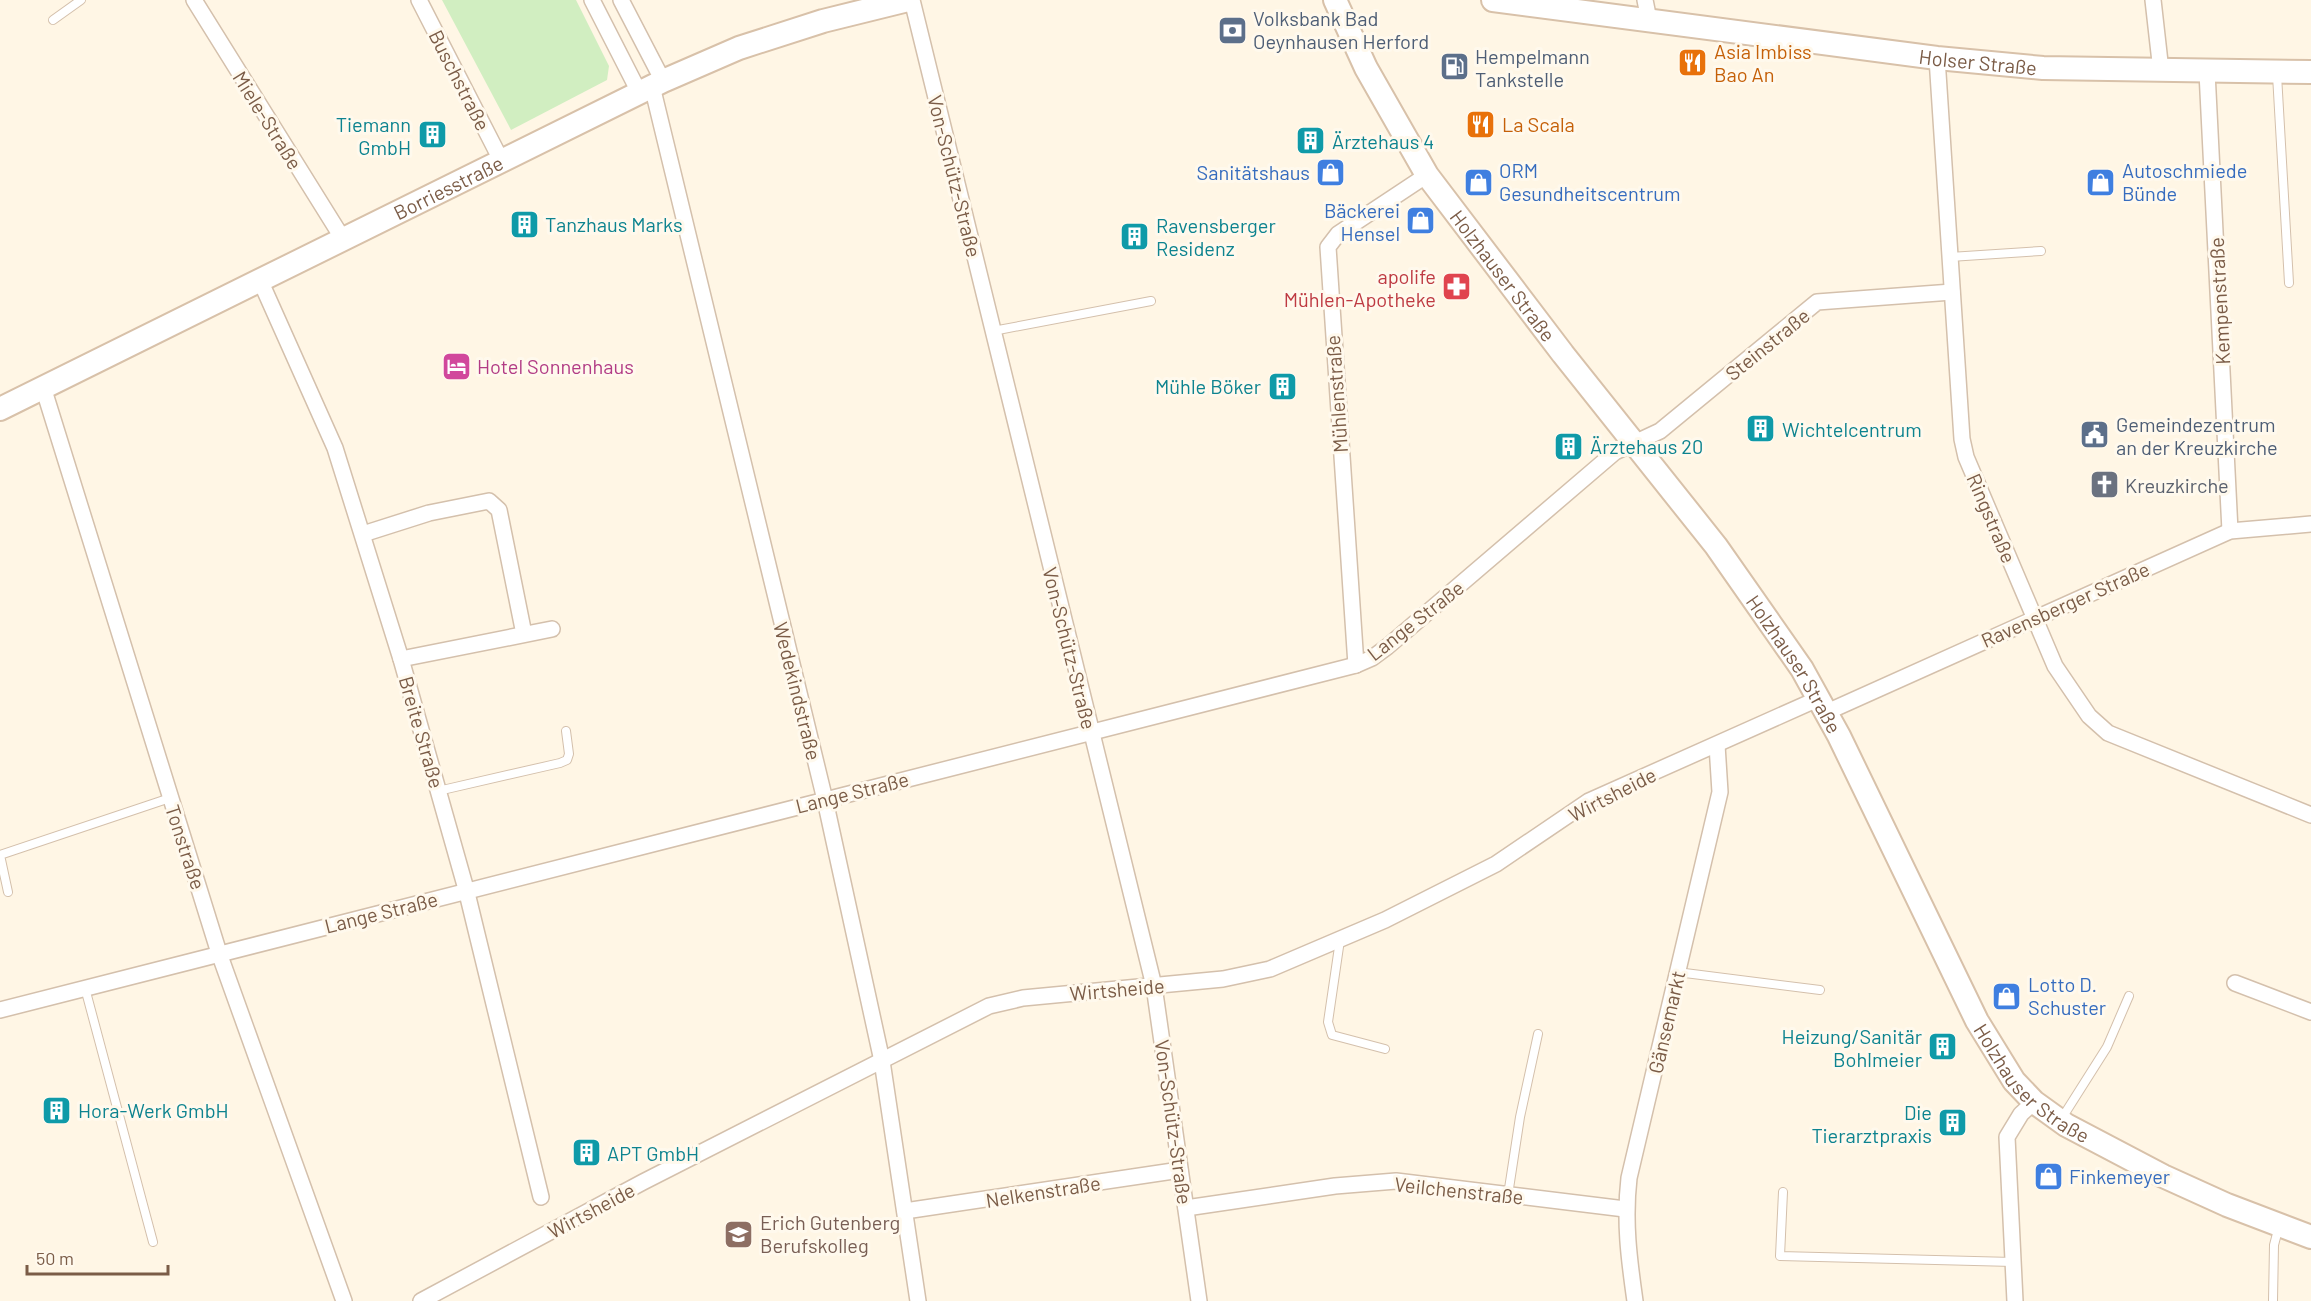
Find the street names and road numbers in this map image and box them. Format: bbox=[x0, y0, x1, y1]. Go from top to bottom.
street label: Buschstraße bbox=[424, 26, 496, 134]
street label: Holser Straße bbox=[1918, 44, 2038, 79]
street label: Miele-Straße bbox=[228, 66, 308, 174]
street label: Von-Schütz-Straße bbox=[923, 92, 987, 260]
street label: Borriesstraße bbox=[389, 150, 507, 224]
street label: Holzhauser Straße bbox=[1446, 205, 1561, 346]
street label: Kempenstraße bbox=[2204, 237, 2234, 365]
street label: Steinstraße bbox=[1720, 303, 1814, 385]
street label: Mühlenstraße bbox=[1320, 334, 1352, 454]
street label: Ringstraße bbox=[1962, 470, 2022, 566]
street label: Ravensberger Straße bbox=[1977, 556, 2153, 652]
street label: Von-Schütz-Straße bbox=[1038, 564, 1102, 732]
street label: Lange Straße bbox=[1362, 575, 1468, 665]
street label: Holzhauser Straße bbox=[1742, 590, 1847, 737]
street label: Wedekindstraße bbox=[769, 619, 827, 763]
street label: Breite Straße bbox=[395, 673, 449, 791]
street label: Wirtsheide bbox=[1564, 762, 1660, 826]
street label: Lange Straße bbox=[793, 766, 911, 818]
street label: Tonstraße bbox=[161, 802, 211, 892]
street label: Lange Straße bbox=[322, 886, 440, 938]
street label: Gänsemarkt bbox=[1643, 968, 1689, 1076]
street label: Wirtsheide bbox=[1069, 973, 1165, 1005]
street label: Holzhauser Straße bbox=[1969, 1019, 2094, 1147]
street label: Von-Schütz-Straße bbox=[1151, 1038, 1197, 1206]
street label: Nelkenstraße bbox=[984, 1170, 1102, 1212]
street label: Veilchenstraße bbox=[1393, 1171, 1525, 1209]
street label: Wirtsheide bbox=[543, 1177, 639, 1243]

